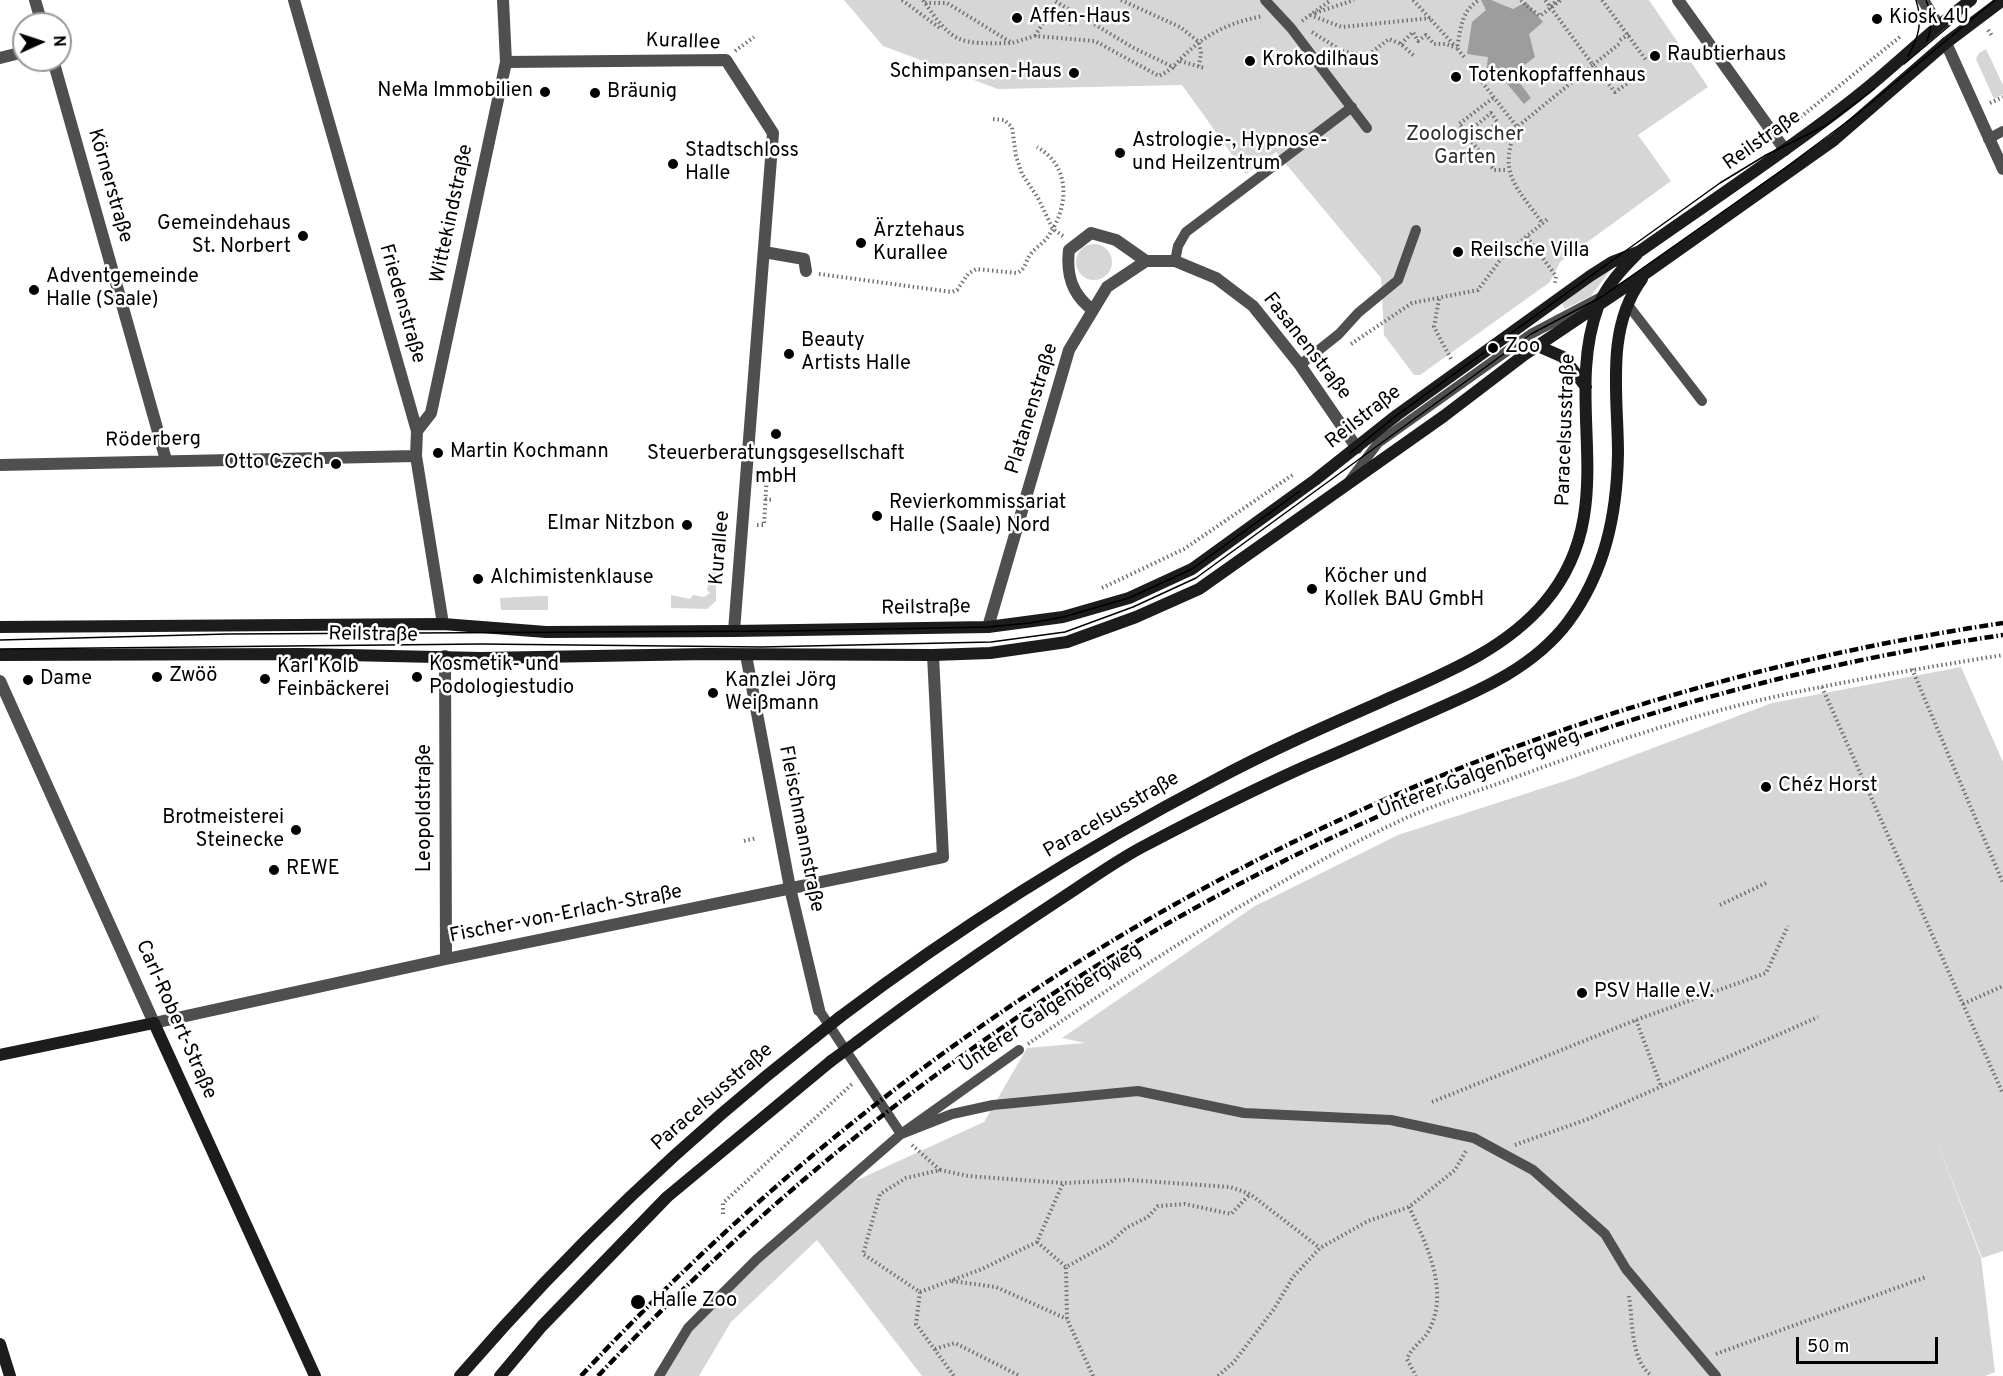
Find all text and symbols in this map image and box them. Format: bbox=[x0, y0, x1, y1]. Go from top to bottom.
place label: Affen-Haus bbox=[1029, 6, 1131, 30]
place label: Kiosk 4U bbox=[1889, 7, 1969, 31]
marker: Affen-Haus bbox=[1010, 11, 1024, 25]
north arrow bbox=[12, 12, 72, 72]
marker: Kiosk 4U bbox=[1870, 12, 1884, 26]
street label: Kurallee bbox=[645, 30, 721, 56]
text: N bbox=[48, 35, 68, 47]
place label: Raubtierhaus bbox=[1667, 44, 1786, 68]
place label: Krokodilhaus bbox=[1262, 49, 1379, 73]
marker: Raubtierhaus bbox=[1648, 49, 1662, 63]
marker: Krokodilhaus bbox=[1243, 54, 1257, 68]
place label: Schimpansen-Haus bbox=[890, 61, 1062, 85]
place label: Totenkopfaffenhaus bbox=[1468, 65, 1646, 89]
marker: Schimpansen-Haus bbox=[1067, 66, 1081, 80]
marker: Totenkopfaffenhaus bbox=[1449, 70, 1463, 84]
place label: NeMa Immobilien bbox=[377, 80, 533, 104]
place label: Bräunig bbox=[607, 81, 677, 105]
marker: NeMa Immobilien bbox=[538, 85, 552, 99]
marker: Bräunig bbox=[588, 86, 602, 100]
street label: Reilstraße bbox=[1719, 105, 1807, 177]
park label: Zoologischer Garten bbox=[1406, 124, 1524, 171]
street label: Körnerstraße bbox=[81, 126, 137, 246]
place label: Astrologie-, Hypnose- und Heilzentrum bbox=[1132, 130, 1328, 177]
place label: Stadtschloss Halle bbox=[685, 140, 799, 187]
street label: Wittekindstraße bbox=[427, 142, 479, 286]
marker: Astrologie-, Hypnose- und Heilzentrum bbox=[1113, 146, 1127, 160]
marker: Stadtschloss Halle bbox=[666, 157, 680, 171]
place label: Gemeindehaus St. Norbert bbox=[157, 213, 291, 260]
place label: Ärztehaus Kurallee bbox=[873, 220, 965, 267]
marker: Gemeindehaus St. Norbert bbox=[296, 229, 310, 243]
marker: Ärztehaus Kurallee bbox=[854, 236, 868, 250]
place label: Reilsche Villa bbox=[1470, 240, 1589, 264]
street label: Friedenstraße bbox=[373, 242, 429, 366]
marker: Reilsche Villa bbox=[1451, 245, 1465, 259]
place label: Adventgemeinde Halle (Saale) bbox=[46, 266, 199, 313]
marker: Adventgemeinde Halle (Saale) bbox=[27, 283, 41, 297]
street label: Fasanenstraße bbox=[1257, 289, 1355, 405]
place label: Beauty Artists Halle bbox=[801, 330, 911, 377]
place label: Zoo bbox=[1505, 336, 1540, 360]
street label: Platanenstraße bbox=[1002, 341, 1064, 477]
marker: Zoo bbox=[1486, 341, 1500, 355]
marker: Beauty Artists Halle bbox=[782, 347, 796, 361]
street label: Paracelsusstraße bbox=[1552, 353, 1582, 507]
street label: Reilstraße bbox=[1321, 381, 1407, 455]
marker: Steuerberatungsgesellschaft mbH bbox=[769, 427, 783, 441]
street label: Röderberg bbox=[105, 428, 201, 454]
place label: Martin Kochmann bbox=[450, 441, 609, 465]
place label: Steuerberatungsgesellschaft mbH bbox=[647, 443, 905, 490]
marker: Martin Kochmann bbox=[431, 446, 445, 460]
place label: Otto Czech bbox=[224, 452, 324, 476]
marker: Otto Czech bbox=[329, 457, 343, 471]
place label: Revierkommissariat Halle (Saale) Nord bbox=[889, 492, 1066, 539]
marker: Revierkommissariat Halle (Saale) Nord bbox=[870, 509, 884, 523]
street label: Kurallee bbox=[706, 510, 736, 586]
place label: Elmar Nitzbon bbox=[547, 513, 675, 537]
marker: Elmar Nitzbon bbox=[680, 518, 694, 532]
place label: Köcher und Kollek BAU GmbH bbox=[1324, 566, 1484, 613]
place label: Alchimistenklause bbox=[490, 567, 654, 591]
marker: Alchimistenklause bbox=[471, 572, 485, 586]
marker: Köcher und Kollek BAU GmbH bbox=[1305, 582, 1319, 596]
street label: Reilstraße bbox=[881, 596, 971, 622]
street label: Reilstraße bbox=[328, 623, 418, 649]
place label: Kosmetik- und Podologiestudio bbox=[429, 654, 574, 701]
place label: Karl Kolb Feinbäckerei bbox=[277, 656, 390, 703]
place label: Zwöö bbox=[169, 665, 218, 689]
place label: Dame bbox=[40, 668, 92, 692]
marker: Zwöö bbox=[150, 670, 164, 684]
marker: Kosmetik- und Podologiestudio bbox=[410, 670, 424, 684]
place label: Kanzlei Jörg Weißmann bbox=[725, 670, 837, 717]
marker: Karl Kolb Feinbäckerei bbox=[258, 672, 272, 686]
marker: Dame bbox=[21, 673, 35, 687]
marker: Kanzlei Jörg Weißmann bbox=[706, 686, 720, 700]
street label: Unterer Galgenbergweg bbox=[1375, 725, 1583, 825]
street label: Leopoldstraße bbox=[414, 744, 438, 872]
street label: Fleischmannstraße bbox=[772, 744, 828, 914]
street label: Paracelsusstraße bbox=[1040, 767, 1184, 865]
place label: Chéz Horst bbox=[1778, 775, 1877, 799]
marker: Chéz Horst bbox=[1759, 780, 1773, 794]
place label: Brotmeisterei Steinecke bbox=[162, 807, 284, 854]
marker: Brotmeisterei Steinecke bbox=[289, 823, 303, 837]
place label: REWE bbox=[286, 858, 340, 882]
marker: REWE bbox=[267, 863, 281, 877]
street label: Fischer-von-Erlach-Straße bbox=[448, 881, 684, 949]
street label: Carl-Robert-Straße bbox=[129, 937, 221, 1103]
street label: Unterer Galgenbergweg bbox=[955, 939, 1147, 1079]
place label: PSV Halle e.V. bbox=[1594, 981, 1714, 1005]
marker: PSV Halle e.V. bbox=[1575, 986, 1589, 1000]
street label: Paracelsusstraße bbox=[647, 1039, 779, 1157]
place label: Halle Zoo bbox=[652, 1290, 737, 1314]
marker: Halle Zoo bbox=[629, 1293, 647, 1311]
scale bar bbox=[1799, 1325, 1942, 1363]
text: 50 m bbox=[1807, 1336, 1849, 1359]

